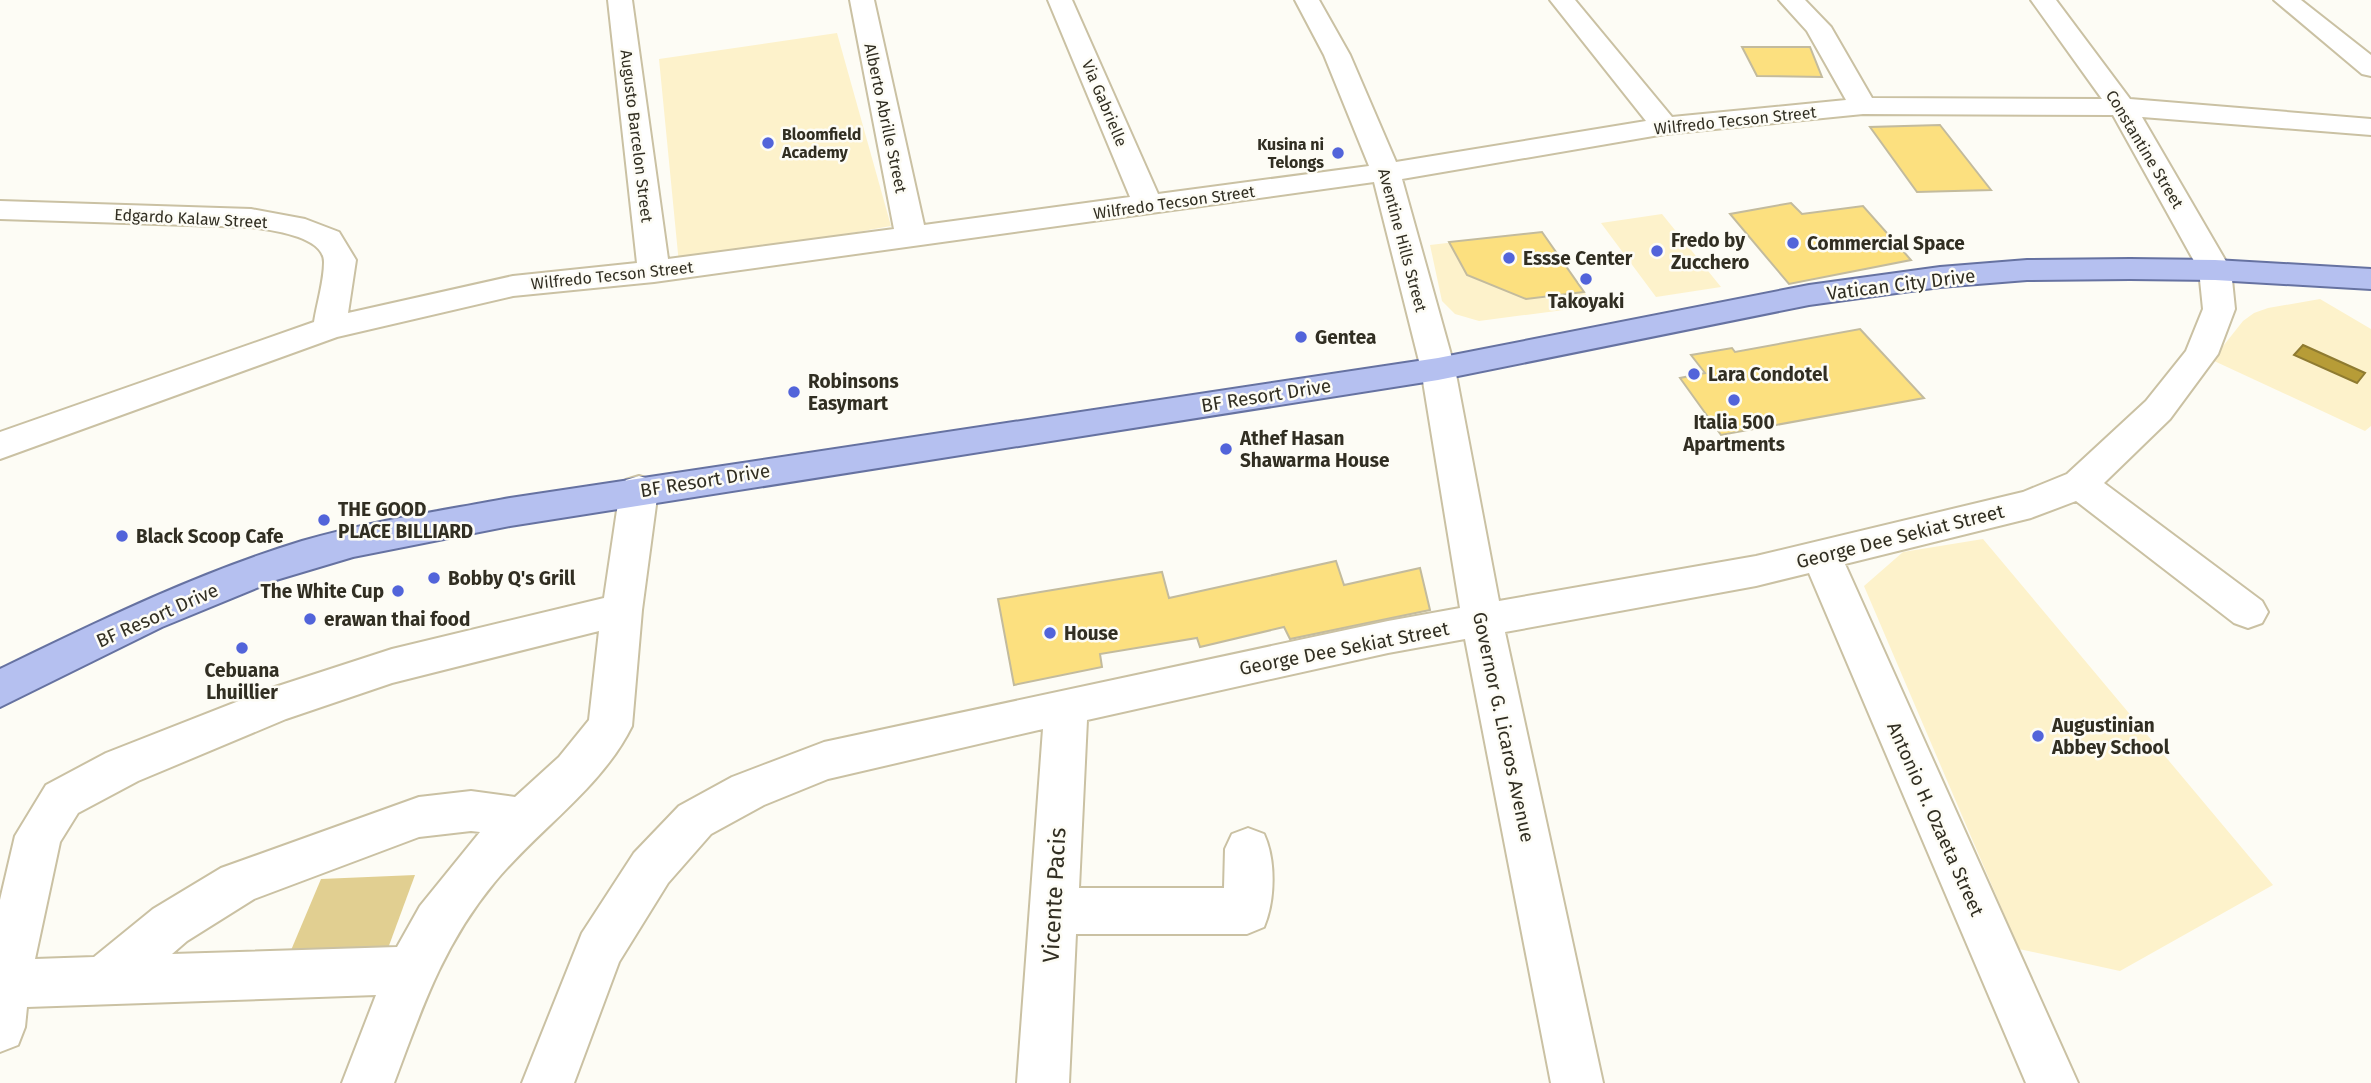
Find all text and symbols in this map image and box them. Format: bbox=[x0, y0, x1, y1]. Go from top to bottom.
street label: Alberto Abrille Street bbox=[860, 42, 911, 195]
street label: Augusto Barcelon Street bbox=[616, 49, 657, 224]
street label: Via Gabrielle bbox=[1078, 57, 1131, 149]
street label: Constantine Street bbox=[2102, 87, 2187, 212]
street label: Wilfredo Tecson Street bbox=[1653, 103, 1817, 138]
place label: Bloomfield Academy bbox=[781, 125, 861, 162]
marker: Bloomfield Academy bbox=[760, 135, 776, 151]
place label: Kusina ni Telongs bbox=[1257, 135, 1324, 172]
marker: Kusina ni Telongs bbox=[1330, 145, 1346, 161]
street label: Aventine Hills Street bbox=[1374, 166, 1431, 314]
street label: Wilfredo Tecson Street bbox=[1092, 182, 1256, 223]
street label: Edgardo Kalaw Street bbox=[114, 205, 268, 232]
place label: Fredo by Zucchero bbox=[1671, 229, 1749, 274]
place label: Commercial Space bbox=[1807, 232, 1965, 255]
marker: Commercial Space bbox=[1785, 235, 1801, 251]
marker: Fredo by Zucchero bbox=[1649, 243, 1665, 259]
place label: Essse Center bbox=[1523, 247, 1633, 270]
marker: Essse Center bbox=[1501, 250, 1517, 266]
street label: Wilfredo Tecson Street bbox=[530, 258, 694, 293]
street label: Vatican City Drive bbox=[1825, 264, 1977, 305]
marker: Takoyaki bbox=[1578, 271, 1594, 287]
place label: Takoyaki bbox=[1548, 290, 1624, 313]
place label: Gentea bbox=[1315, 326, 1376, 349]
marker: Gentea bbox=[1293, 329, 1309, 345]
place label: Lara Condotel bbox=[1708, 363, 1828, 386]
marker: Lara Condotel bbox=[1686, 366, 1702, 382]
place label: Robinsons Easymart bbox=[808, 370, 899, 415]
street label: BF Resort Drive bbox=[1199, 374, 1333, 417]
marker: Robinsons Easymart bbox=[786, 384, 802, 400]
marker: Italia 500 Apartments bbox=[1726, 392, 1742, 408]
place label: Italia 500 Apartments bbox=[1682, 411, 1785, 456]
place label: Athef Hasan Shawarma House bbox=[1239, 427, 1389, 472]
marker: Athef Hasan Shawarma House bbox=[1218, 441, 1234, 457]
street label: BF Resort Drive bbox=[638, 459, 772, 502]
place label: THE GOOD PLACE BILLIARD bbox=[338, 498, 473, 543]
street label: George Dee Sekiat Street bbox=[1794, 500, 2006, 573]
marker: THE GOOD PLACE BILLIARD bbox=[316, 512, 332, 528]
place label: Black Scoop Cafe bbox=[136, 525, 284, 548]
marker: Black Scoop Cafe bbox=[114, 528, 130, 544]
place label: Bobby Q's Grill bbox=[448, 567, 576, 590]
marker: Bobby Q's Grill bbox=[426, 570, 442, 586]
street label: BF Resort Drive bbox=[93, 578, 222, 653]
place label: The White Cup bbox=[261, 580, 384, 603]
marker: The White Cup bbox=[390, 583, 406, 599]
place label: erawan thai food bbox=[324, 608, 470, 631]
street label: Governor G. Licaros Avenue bbox=[1468, 610, 1539, 844]
marker: erawan thai food bbox=[302, 611, 318, 627]
street label: George Dee Sekiat Street bbox=[1237, 617, 1451, 680]
place label: House bbox=[1064, 622, 1118, 645]
marker: House bbox=[1042, 625, 1058, 641]
marker: Cebuana Lhuillier bbox=[234, 640, 250, 656]
place label: Cebuana Lhuillier bbox=[204, 659, 280, 704]
place label: Augustinian Abbey School bbox=[2051, 714, 2170, 759]
street label: Antonio H. Ozaeta Street bbox=[1882, 719, 1989, 920]
marker: Augustinian Abbey School bbox=[2030, 728, 2046, 744]
street label: Vicente Pacis bbox=[1036, 827, 1072, 963]

